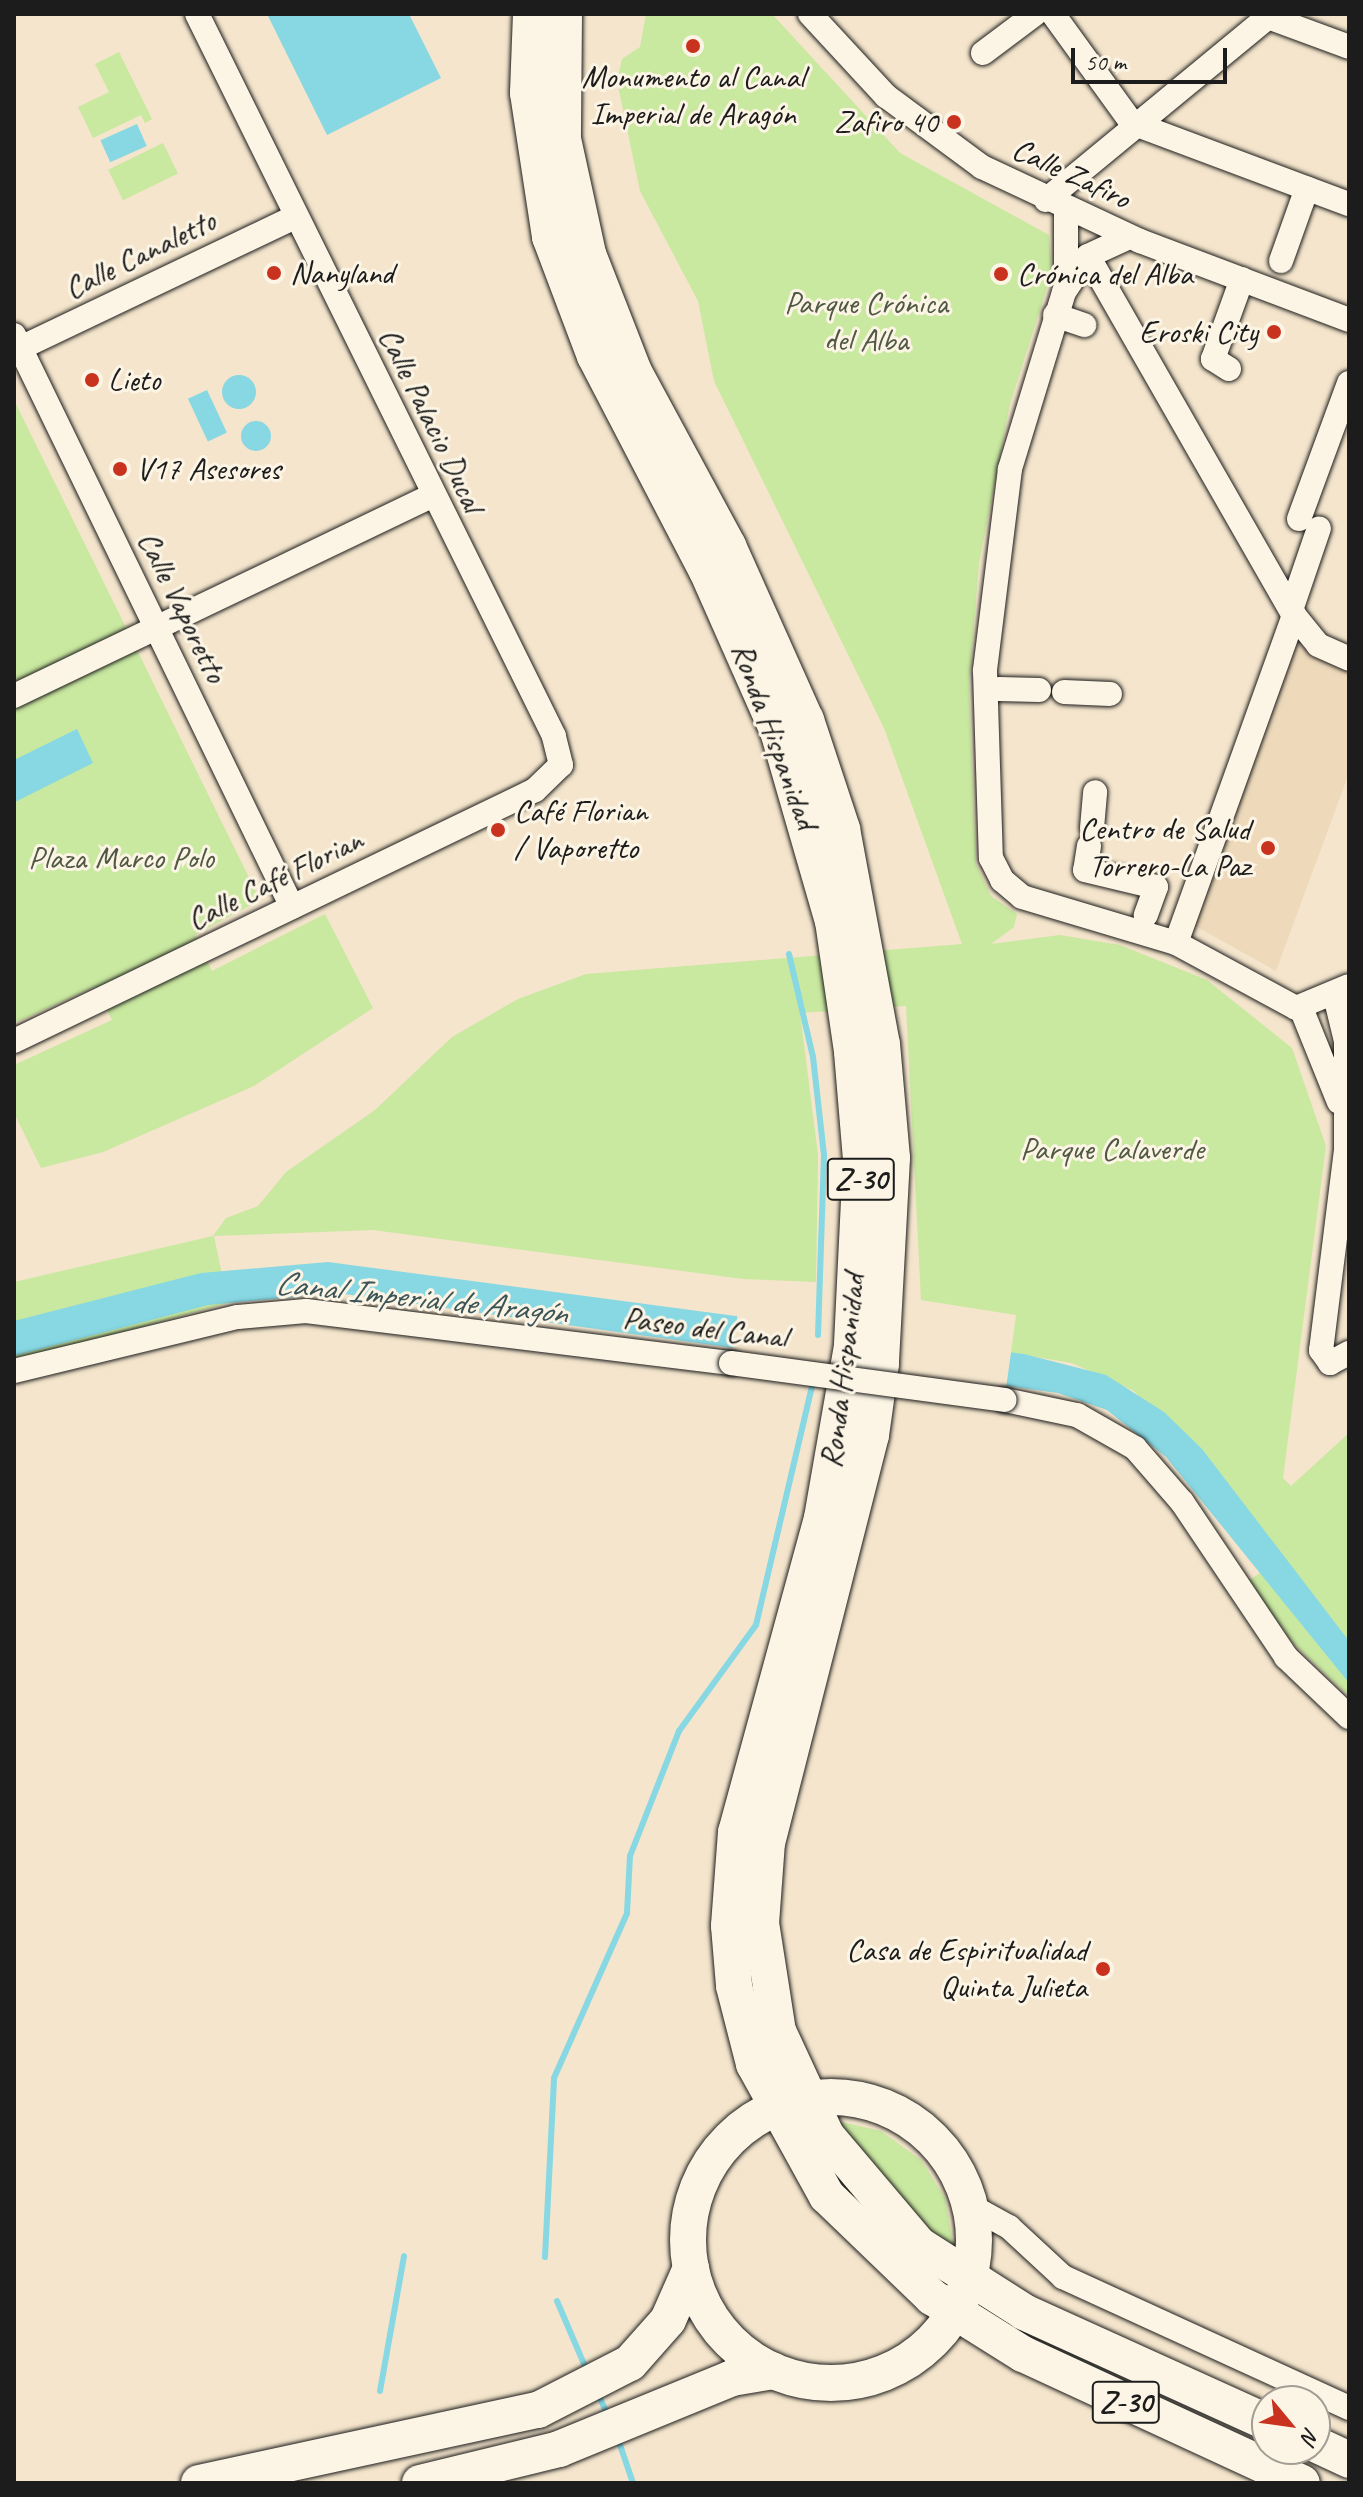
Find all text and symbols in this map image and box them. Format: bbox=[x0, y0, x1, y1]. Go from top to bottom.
scale bar bbox=[1075, 32, 1231, 82]
marker: Monumento al Canal Imperial de Aragón bbox=[684, 37, 702, 55]
text: 50 m bbox=[1085, 47, 1126, 77]
place label: Monumento al Canal Imperial de Aragón bbox=[581, 59, 805, 134]
place label: Zafiro 40 bbox=[834, 103, 938, 141]
marker: Zafiro 40 bbox=[945, 113, 963, 131]
street label: Calle Zafiro bbox=[1006, 130, 1136, 218]
street label: Calle Canaletto bbox=[58, 202, 222, 308]
place label: Nanyland bbox=[290, 254, 394, 292]
place label: Crónica del Alba bbox=[1017, 255, 1193, 293]
marker: Nanyland bbox=[265, 264, 283, 282]
marker: Crónica del Alba bbox=[992, 265, 1010, 283]
park label: Parque Crónica del Alba bbox=[784, 285, 948, 360]
place label: Eroski City bbox=[1139, 313, 1258, 351]
street label: Calle Palacio Ducal bbox=[370, 322, 492, 518]
marker: Eroski City bbox=[1265, 323, 1283, 341]
place label: Lieto bbox=[108, 361, 160, 399]
marker: Lieto bbox=[83, 371, 101, 389]
place label: V17 Asesores bbox=[136, 450, 280, 488]
marker: V17 Asesores bbox=[111, 460, 129, 478]
street label: Calle Vaporetto bbox=[129, 525, 235, 689]
street label: Ronda Hispanidad bbox=[723, 638, 825, 834]
place label: Café Florian / Vaporetto bbox=[514, 793, 647, 868]
place label: Centro de Salud Torrero-La Paz bbox=[1079, 811, 1250, 886]
street label: Calle Café Florian bbox=[181, 821, 369, 939]
marker: Café Florian / Vaporetto bbox=[489, 821, 507, 839]
marker: Centro de Salud Torrero-La Paz bbox=[1257, 837, 1279, 859]
park label: Plaza Marco Polo bbox=[28, 839, 214, 877]
park label: Parque Calaverde bbox=[1020, 1130, 1204, 1168]
road number: Z-30 bbox=[825, 1153, 897, 1205]
water label: Canal Imperial de Aragón bbox=[273, 1261, 569, 1333]
street label: Ronda Hispanidad bbox=[812, 1272, 874, 1470]
street label: Paseo del Canal bbox=[620, 1299, 790, 1357]
place label: Casa de Espiritualidad Quinta Julieta bbox=[846, 1932, 1087, 2007]
marker: Casa de Espiritualidad Quinta Julieta bbox=[1094, 1960, 1112, 1978]
road number: Z-30 bbox=[1090, 2376, 1162, 2428]
north arrow bbox=[1251, 2385, 1331, 2465]
text: N bbox=[1295, 2423, 1326, 2448]

